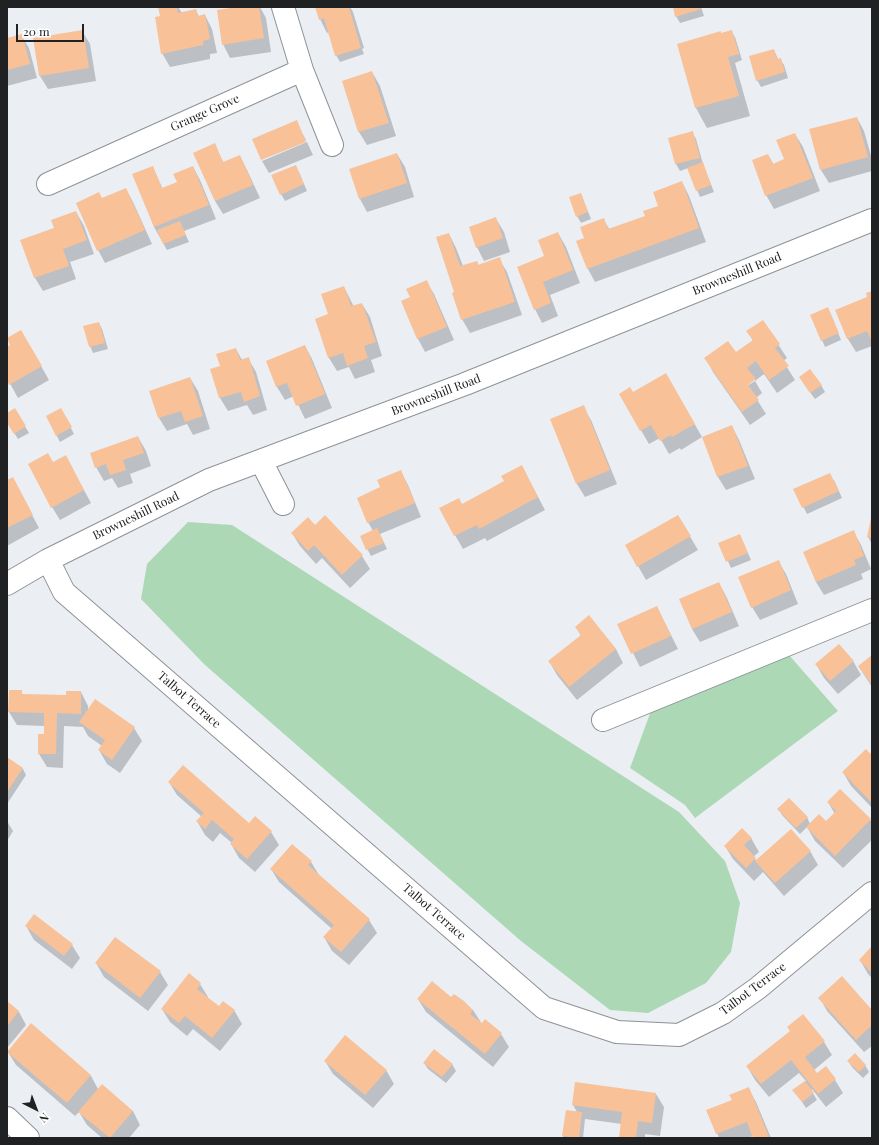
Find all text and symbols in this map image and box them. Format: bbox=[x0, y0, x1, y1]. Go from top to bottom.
scale bar bbox=[18, 16, 86, 42]
text: 20 m bbox=[23, 23, 50, 39]
street label: Grange Grove bbox=[168, 91, 242, 135]
street label: Browneshill Road bbox=[690, 250, 784, 298]
street label: Browneshill Road bbox=[389, 371, 483, 419]
street label: Browneshill Road bbox=[90, 489, 182, 543]
street label: Talbot Terrace bbox=[155, 669, 223, 731]
street label: Talbot Terrace bbox=[400, 881, 468, 943]
street label: Talbot Terrace bbox=[717, 960, 789, 1018]
north arrow bbox=[16, 1089, 56, 1129]
text: N bbox=[36, 1110, 52, 1127]

